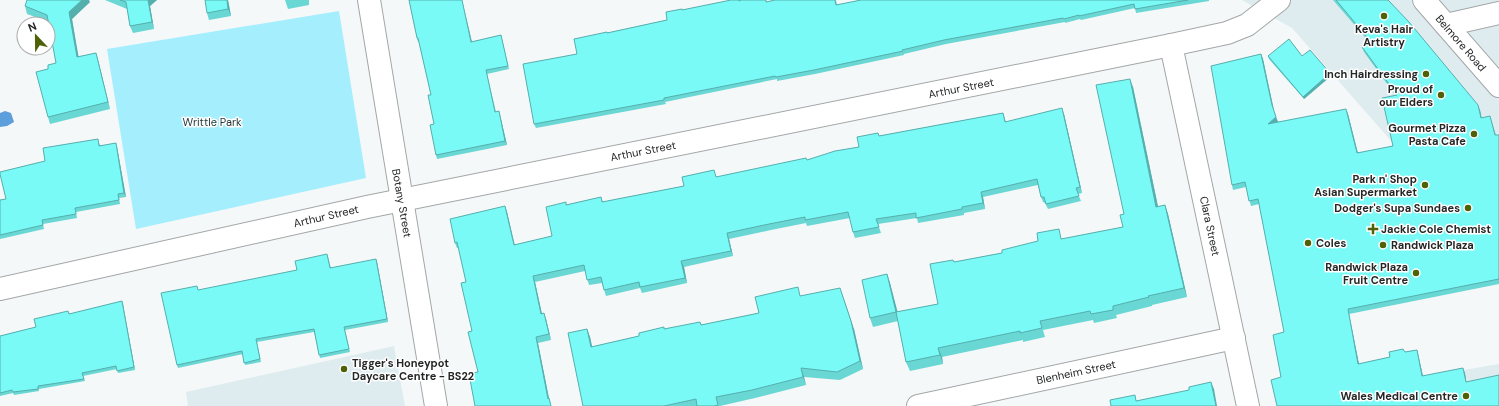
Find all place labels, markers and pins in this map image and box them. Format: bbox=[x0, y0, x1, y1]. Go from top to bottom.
marker: Keva's Hair Artistry bbox=[1379, 11, 1389, 21]
place label: Keva's Hair Artistry bbox=[1355, 22, 1413, 49]
place label: Inch Hairdressing bbox=[1324, 67, 1418, 81]
marker: Inch Hairdressing bbox=[1421, 69, 1431, 79]
place label: Proud of our Elders bbox=[1379, 82, 1433, 109]
marker: Proud of our Elders bbox=[1436, 90, 1446, 100]
place label: Gourmet Pizza Pasta Cafe bbox=[1388, 121, 1466, 148]
marker: Gourmet Pizza Pasta Cafe bbox=[1469, 129, 1479, 139]
place label: Park n' Shop Asian Supermarket bbox=[1314, 172, 1417, 199]
marker: Park n' Shop Asian Supermarket bbox=[1420, 180, 1430, 190]
place label: Dodger's Supa Sundaes bbox=[1334, 201, 1460, 215]
marker: Dodger's Supa Sundaes bbox=[1463, 203, 1473, 213]
place label: Jackie Cole Chemist bbox=[1381, 222, 1491, 236]
marker: Jackie Cole Chemist bbox=[1368, 224, 1378, 234]
place label: Coles bbox=[1316, 236, 1346, 250]
marker: Coles bbox=[1303, 238, 1313, 248]
place label: Randwick Plaza bbox=[1391, 238, 1474, 252]
marker: Randwick Plaza bbox=[1378, 240, 1388, 250]
place label: Randwick Plaza Fruit Centre bbox=[1325, 260, 1408, 287]
marker: Randwick Plaza Fruit Centre bbox=[1411, 268, 1421, 278]
place label: Tigger's Honeypot Daycare Centre - BS22 bbox=[352, 356, 474, 383]
marker: Tigger's Honeypot Daycare Centre - BS22 bbox=[339, 364, 349, 374]
place label: Wales Medical Centre bbox=[1340, 389, 1458, 403]
marker: Wales Medical Centre bbox=[1461, 391, 1471, 401]

